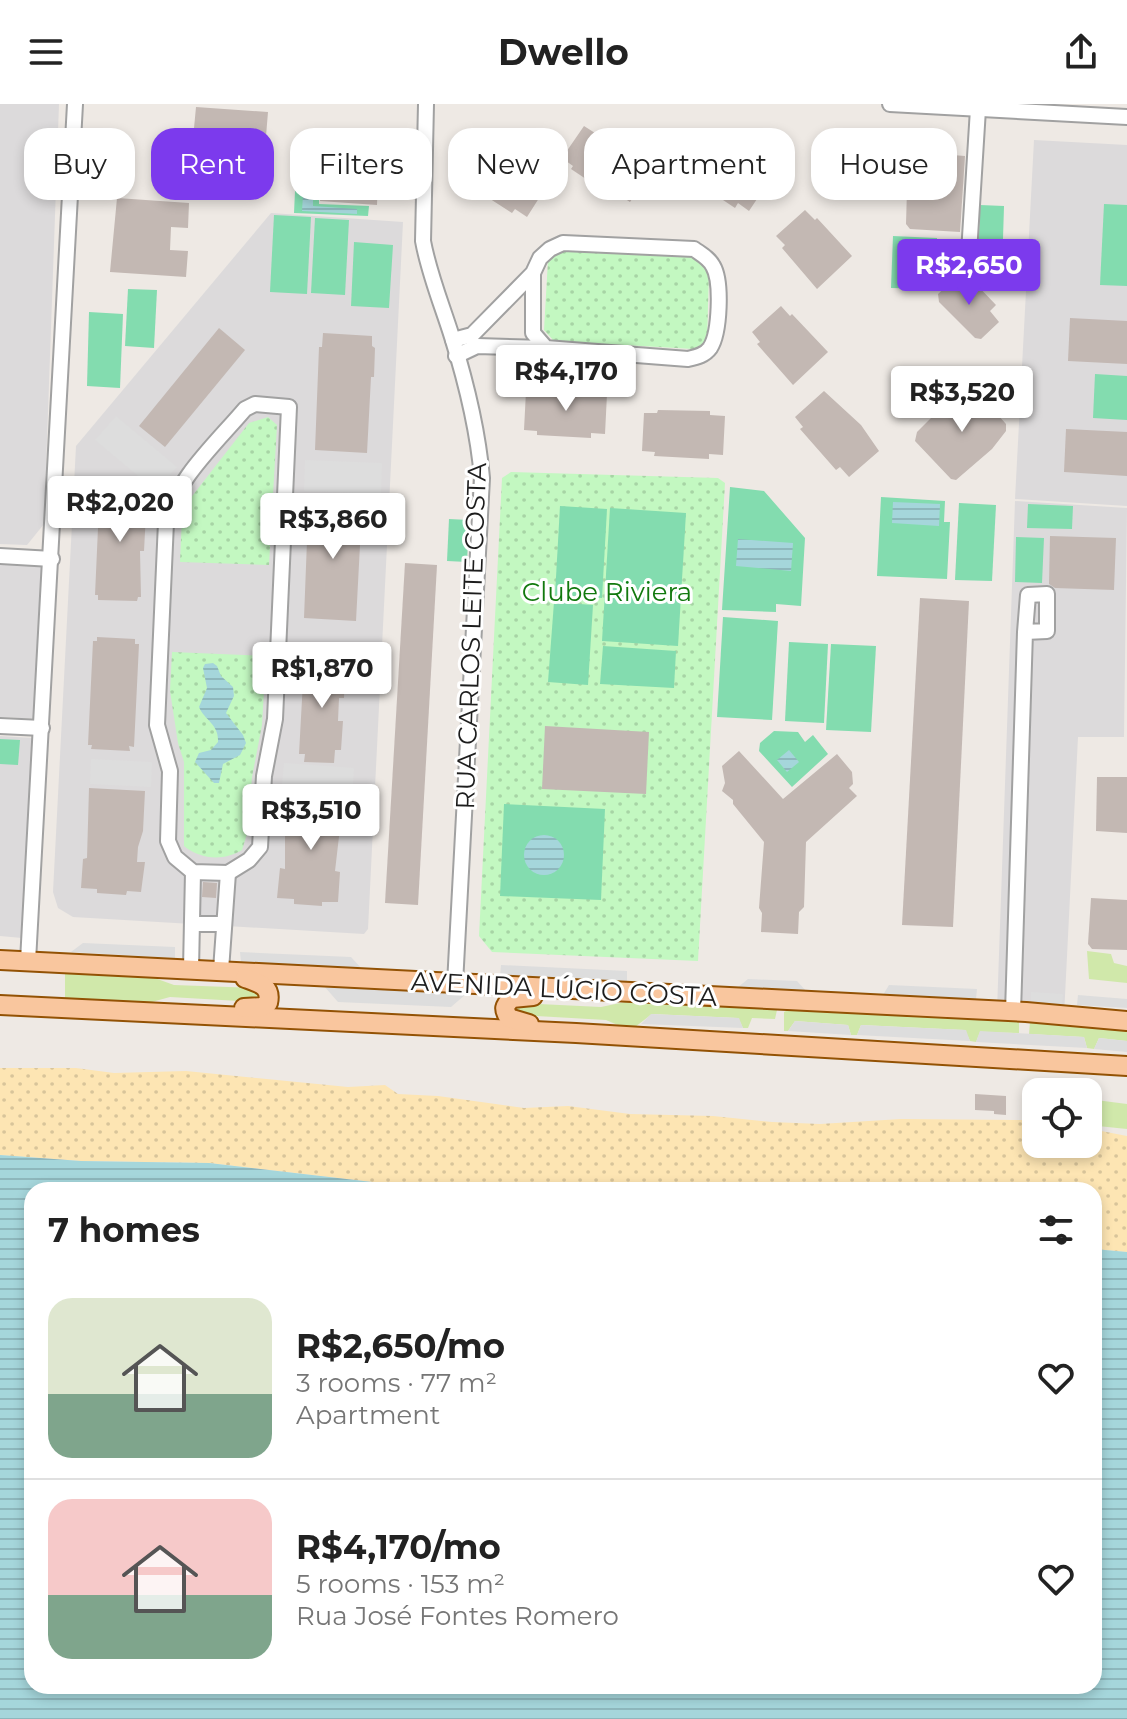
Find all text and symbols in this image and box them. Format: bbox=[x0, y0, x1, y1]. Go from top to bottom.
icon: menu bbox=[24, 30, 68, 74]
text: Dwello bbox=[498, 30, 629, 74]
icon: share bbox=[1059, 30, 1103, 74]
chip: Buy bbox=[24, 128, 135, 200]
chip: Rent bbox=[151, 128, 274, 200]
chip: Filters bbox=[290, 128, 432, 200]
chip: New bbox=[448, 128, 568, 200]
chip: Apartment bbox=[584, 128, 795, 200]
chip: House bbox=[811, 128, 957, 200]
pin: R$2,650 bbox=[895, 239, 1043, 307]
text: R$2,650 bbox=[915, 249, 1023, 281]
pin: R$4,170 bbox=[492, 345, 640, 413]
text: R$4,170 bbox=[514, 355, 618, 387]
pin: R$3,520 bbox=[888, 366, 1036, 434]
text: R$3,520 bbox=[909, 376, 1015, 408]
street label: RUA CARLOS LEITE COSTA bbox=[449, 462, 493, 810]
pin: R$2,020 bbox=[46, 476, 194, 544]
text: R$2,020 bbox=[66, 486, 174, 518]
pin: R$3,860 bbox=[259, 493, 407, 561]
text: R$3,860 bbox=[278, 503, 388, 535]
park label: Clube Riviera bbox=[522, 576, 692, 608]
pin: R$1,870 bbox=[248, 642, 396, 710]
text: R$1,870 bbox=[270, 652, 374, 684]
pin: R$3,510 bbox=[237, 784, 385, 852]
text: R$3,510 bbox=[260, 794, 362, 826]
street label: AVENIDA LÚCIO COSTA bbox=[410, 965, 718, 1013]
map controls bbox=[1022, 1078, 1102, 1158]
button: locate bbox=[1022, 1078, 1102, 1158]
icon: filters bbox=[1034, 1208, 1078, 1252]
text: 7 homes bbox=[48, 1209, 200, 1251]
text: R$2,650/mo bbox=[296, 1325, 505, 1367]
icon: home bbox=[112, 1330, 208, 1426]
icon: heart bbox=[1034, 1356, 1078, 1400]
text: 3 rooms · 77 m² bbox=[296, 1367, 497, 1399]
text: Apartment bbox=[296, 1399, 440, 1431]
text: R$4,170/mo bbox=[296, 1526, 501, 1568]
icon: home bbox=[112, 1531, 208, 1627]
icon: heart bbox=[1034, 1557, 1078, 1601]
text: 5 rooms · 153 m² bbox=[296, 1568, 505, 1600]
text: Rua José Fontes Romero bbox=[296, 1600, 619, 1632]

